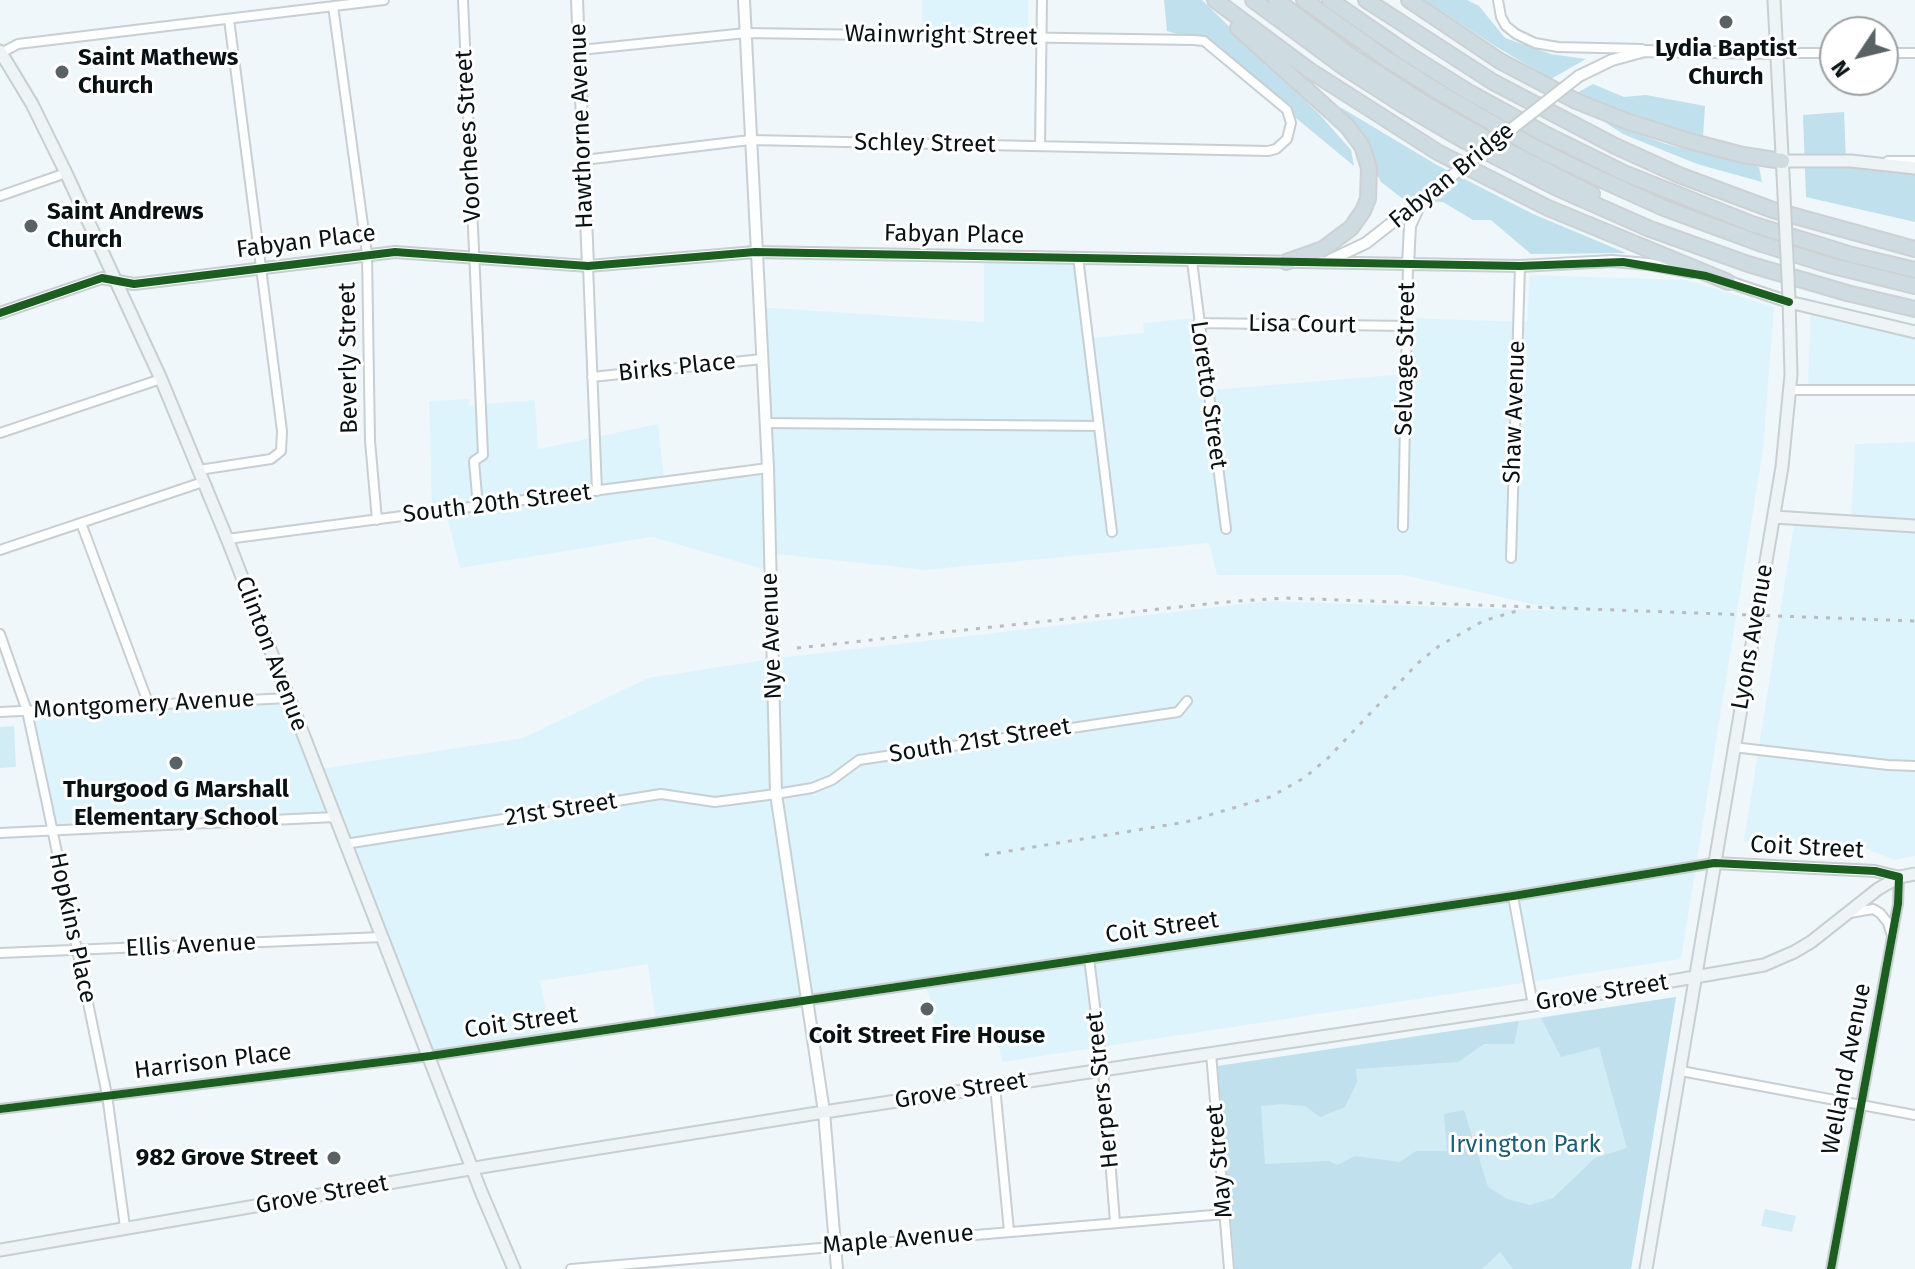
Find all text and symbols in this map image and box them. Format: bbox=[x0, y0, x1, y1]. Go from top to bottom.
marker: Lydia Baptist Church bbox=[1717, 13, 1735, 31]
north arrow bbox=[1819, 16, 1899, 96]
street label: Wainwright Street bbox=[844, 20, 1038, 52]
street label: Hawthorne Avenue bbox=[564, 23, 600, 229]
place label: Lydia Baptist Church bbox=[1655, 35, 1797, 91]
place label: Saint Mathews Church bbox=[78, 44, 238, 100]
street label: Voorhees Street bbox=[450, 49, 488, 223]
text: N bbox=[1825, 55, 1856, 83]
marker: Saint Mathews Church bbox=[53, 63, 71, 81]
street label: Fabyan Bridge bbox=[1384, 117, 1520, 235]
street label: Schley Street bbox=[854, 128, 996, 160]
place label: Saint Andrews Church bbox=[47, 198, 204, 254]
marker: Saint Andrews Church bbox=[22, 217, 40, 235]
street label: Fabyan Place bbox=[235, 219, 377, 265]
street label: Fabyan Place bbox=[884, 219, 1024, 251]
street label: Beverly Street bbox=[333, 282, 365, 434]
street label: Selvage Street bbox=[1390, 282, 1422, 436]
street label: Lisa Court bbox=[1248, 310, 1356, 340]
street label: Loretto Street bbox=[1183, 319, 1233, 471]
street label: Shaw Avenue bbox=[1498, 340, 1532, 484]
street label: Birks Place bbox=[617, 348, 737, 388]
street label: South 20th Street bbox=[401, 478, 593, 530]
street label: Lyons Avenue bbox=[1726, 562, 1780, 712]
street label: Nye Avenue bbox=[755, 572, 789, 700]
street label: Clinton Avenue bbox=[228, 573, 314, 735]
street label: Montgomery Avenue bbox=[32, 685, 256, 725]
street label: South 21st Street bbox=[887, 712, 1073, 770]
marker: Thurgood G Marshall Elementary School bbox=[167, 754, 185, 772]
place label: Thurgood G Marshall Elementary School bbox=[63, 776, 289, 832]
street label: 21st Street bbox=[503, 787, 619, 833]
street label: Coit Street bbox=[1749, 831, 1865, 865]
street label: Hopkins Place bbox=[42, 850, 102, 1006]
street label: Coit Street bbox=[1104, 906, 1220, 950]
street label: Ellis Avenue bbox=[125, 928, 257, 964]
street label: Grove Street bbox=[1534, 968, 1670, 1018]
street label: Welland Avenue bbox=[1816, 981, 1878, 1157]
marker: Coit Street Fire House bbox=[918, 1000, 936, 1018]
street label: Coit Street bbox=[463, 1001, 579, 1045]
street label: Herpers Street bbox=[1080, 1010, 1126, 1170]
place label: Coit Street Fire House bbox=[809, 1022, 1045, 1050]
street label: Harrison Place bbox=[133, 1038, 293, 1086]
street label: Grove Street bbox=[893, 1066, 1029, 1116]
street label: May Street bbox=[1201, 1103, 1239, 1219]
park label: Irvington Park bbox=[1449, 1131, 1601, 1159]
place label: 982 Grove Street bbox=[136, 1144, 318, 1172]
marker: 982 Grove Street bbox=[325, 1149, 343, 1167]
street label: Grove Street bbox=[254, 1169, 390, 1221]
street label: Maple Avenue bbox=[821, 1219, 975, 1261]

